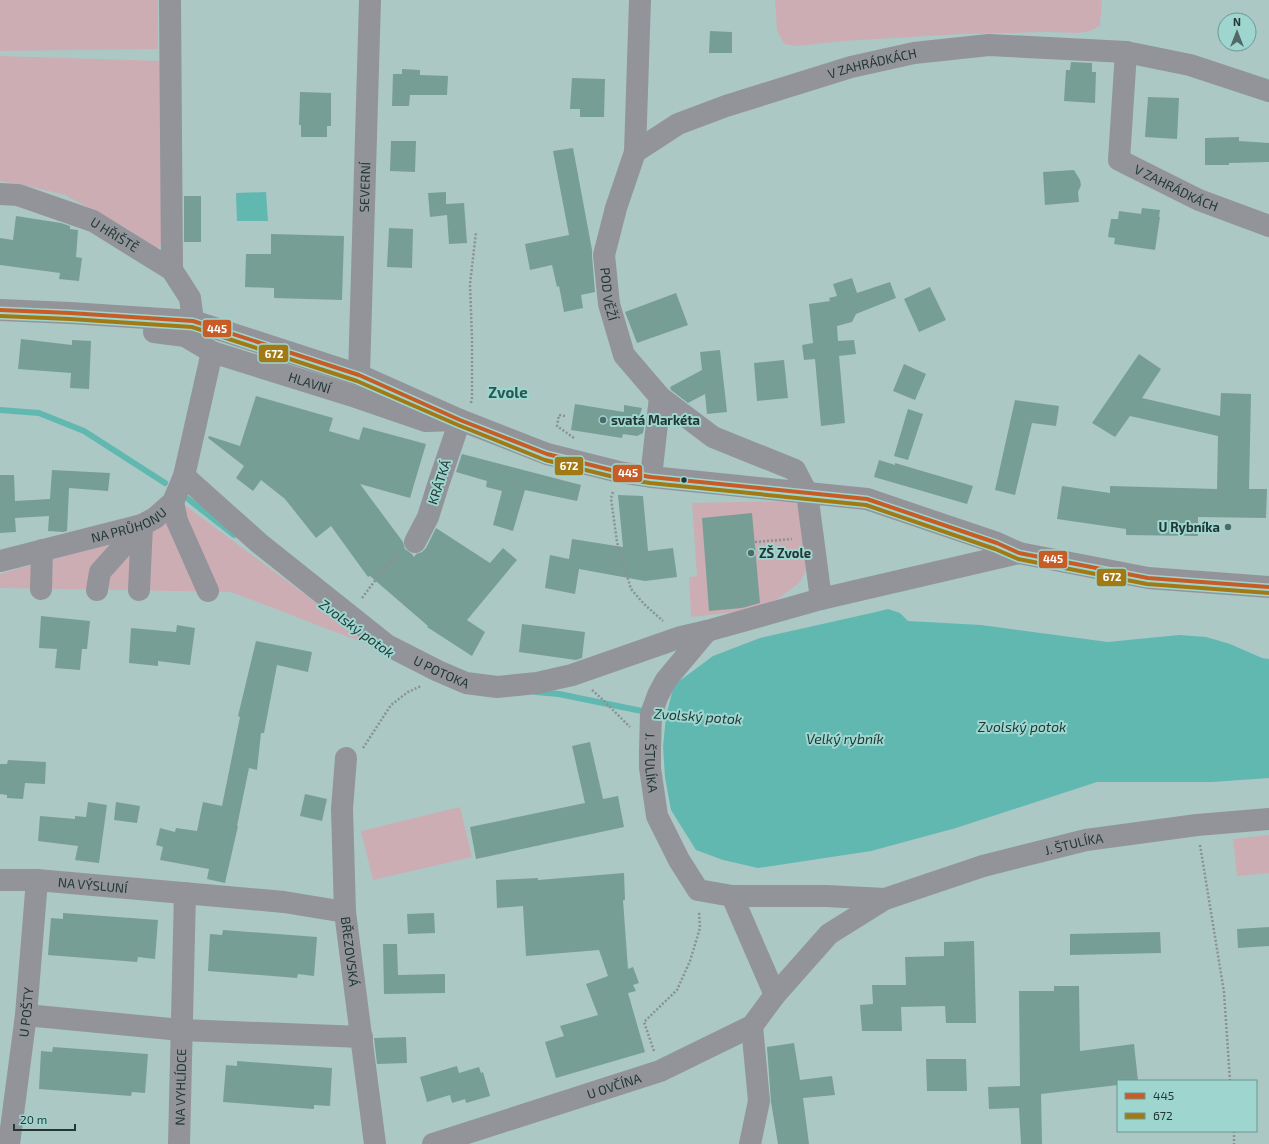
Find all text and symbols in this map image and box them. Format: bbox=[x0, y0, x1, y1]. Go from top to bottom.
north arrow bbox=[1217, 12, 1257, 52]
text: N bbox=[1233, 15, 1241, 28]
street label: V ZAHRÁDKÁCH bbox=[826, 45, 918, 82]
street label: SEVERNÍ bbox=[356, 161, 373, 213]
street label: V ZAHRÁDKÁCH bbox=[1132, 161, 1221, 214]
street label: U HŘIŠTĚ bbox=[88, 213, 142, 255]
street label: POD VĚŽÍ bbox=[597, 267, 623, 323]
line badge: 445 bbox=[202, 319, 232, 338]
text: 445 bbox=[207, 322, 227, 335]
line badge: 672 bbox=[258, 344, 289, 363]
text: 672 bbox=[265, 347, 283, 360]
street label: HLAVNÍ bbox=[287, 368, 334, 397]
district label: Zvole bbox=[488, 383, 528, 401]
place label: svatá Markéta bbox=[611, 412, 700, 428]
marker: svatá Markéta bbox=[598, 415, 608, 425]
line badge: 672 bbox=[554, 456, 584, 476]
street label: KRÁTKÁ bbox=[423, 457, 454, 507]
text: 672 bbox=[560, 459, 578, 472]
line badge: 445 bbox=[612, 464, 643, 483]
text: 445 bbox=[618, 466, 638, 479]
unlabelled marker bbox=[679, 475, 689, 485]
street label: NA PRŮHONU bbox=[89, 504, 170, 546]
place label: U Rybníka bbox=[1158, 519, 1220, 535]
marker: U Rybníka bbox=[1223, 522, 1233, 532]
place label: ZŠ Zvole bbox=[759, 544, 811, 561]
marker: ZŠ Zvole bbox=[746, 548, 756, 558]
line badge: 445 bbox=[1038, 550, 1068, 569]
text: 445 bbox=[1043, 552, 1063, 565]
line badge: 672 bbox=[1096, 568, 1127, 587]
text: 672 bbox=[1103, 570, 1121, 583]
water label: Zvolský potok bbox=[316, 595, 398, 661]
street label: U POTOKA bbox=[411, 652, 472, 691]
water label: Zvolský potok bbox=[653, 704, 743, 728]
water label: Zvolský potok bbox=[978, 718, 1066, 735]
water label: Velký rybník bbox=[806, 730, 884, 747]
street label: J. ŠTULÍKA bbox=[642, 733, 661, 794]
street label: J. ŠTULÍKA bbox=[1043, 830, 1104, 858]
street label: NA VÝSLUNÍ bbox=[57, 874, 129, 896]
street label: BŘEZOVSKÁ bbox=[338, 916, 364, 987]
street label: U POŠTY bbox=[15, 986, 36, 1038]
street label: NA VYHLÍDCE bbox=[171, 1048, 189, 1126]
street label: U OVČÍNA bbox=[585, 1070, 643, 1102]
legend bbox=[1117, 1080, 1257, 1132]
text: 445 bbox=[1153, 1088, 1174, 1102]
scale bar bbox=[14, 1106, 75, 1132]
text: 672 bbox=[1153, 1108, 1173, 1122]
text: 20 m bbox=[20, 1112, 47, 1126]

